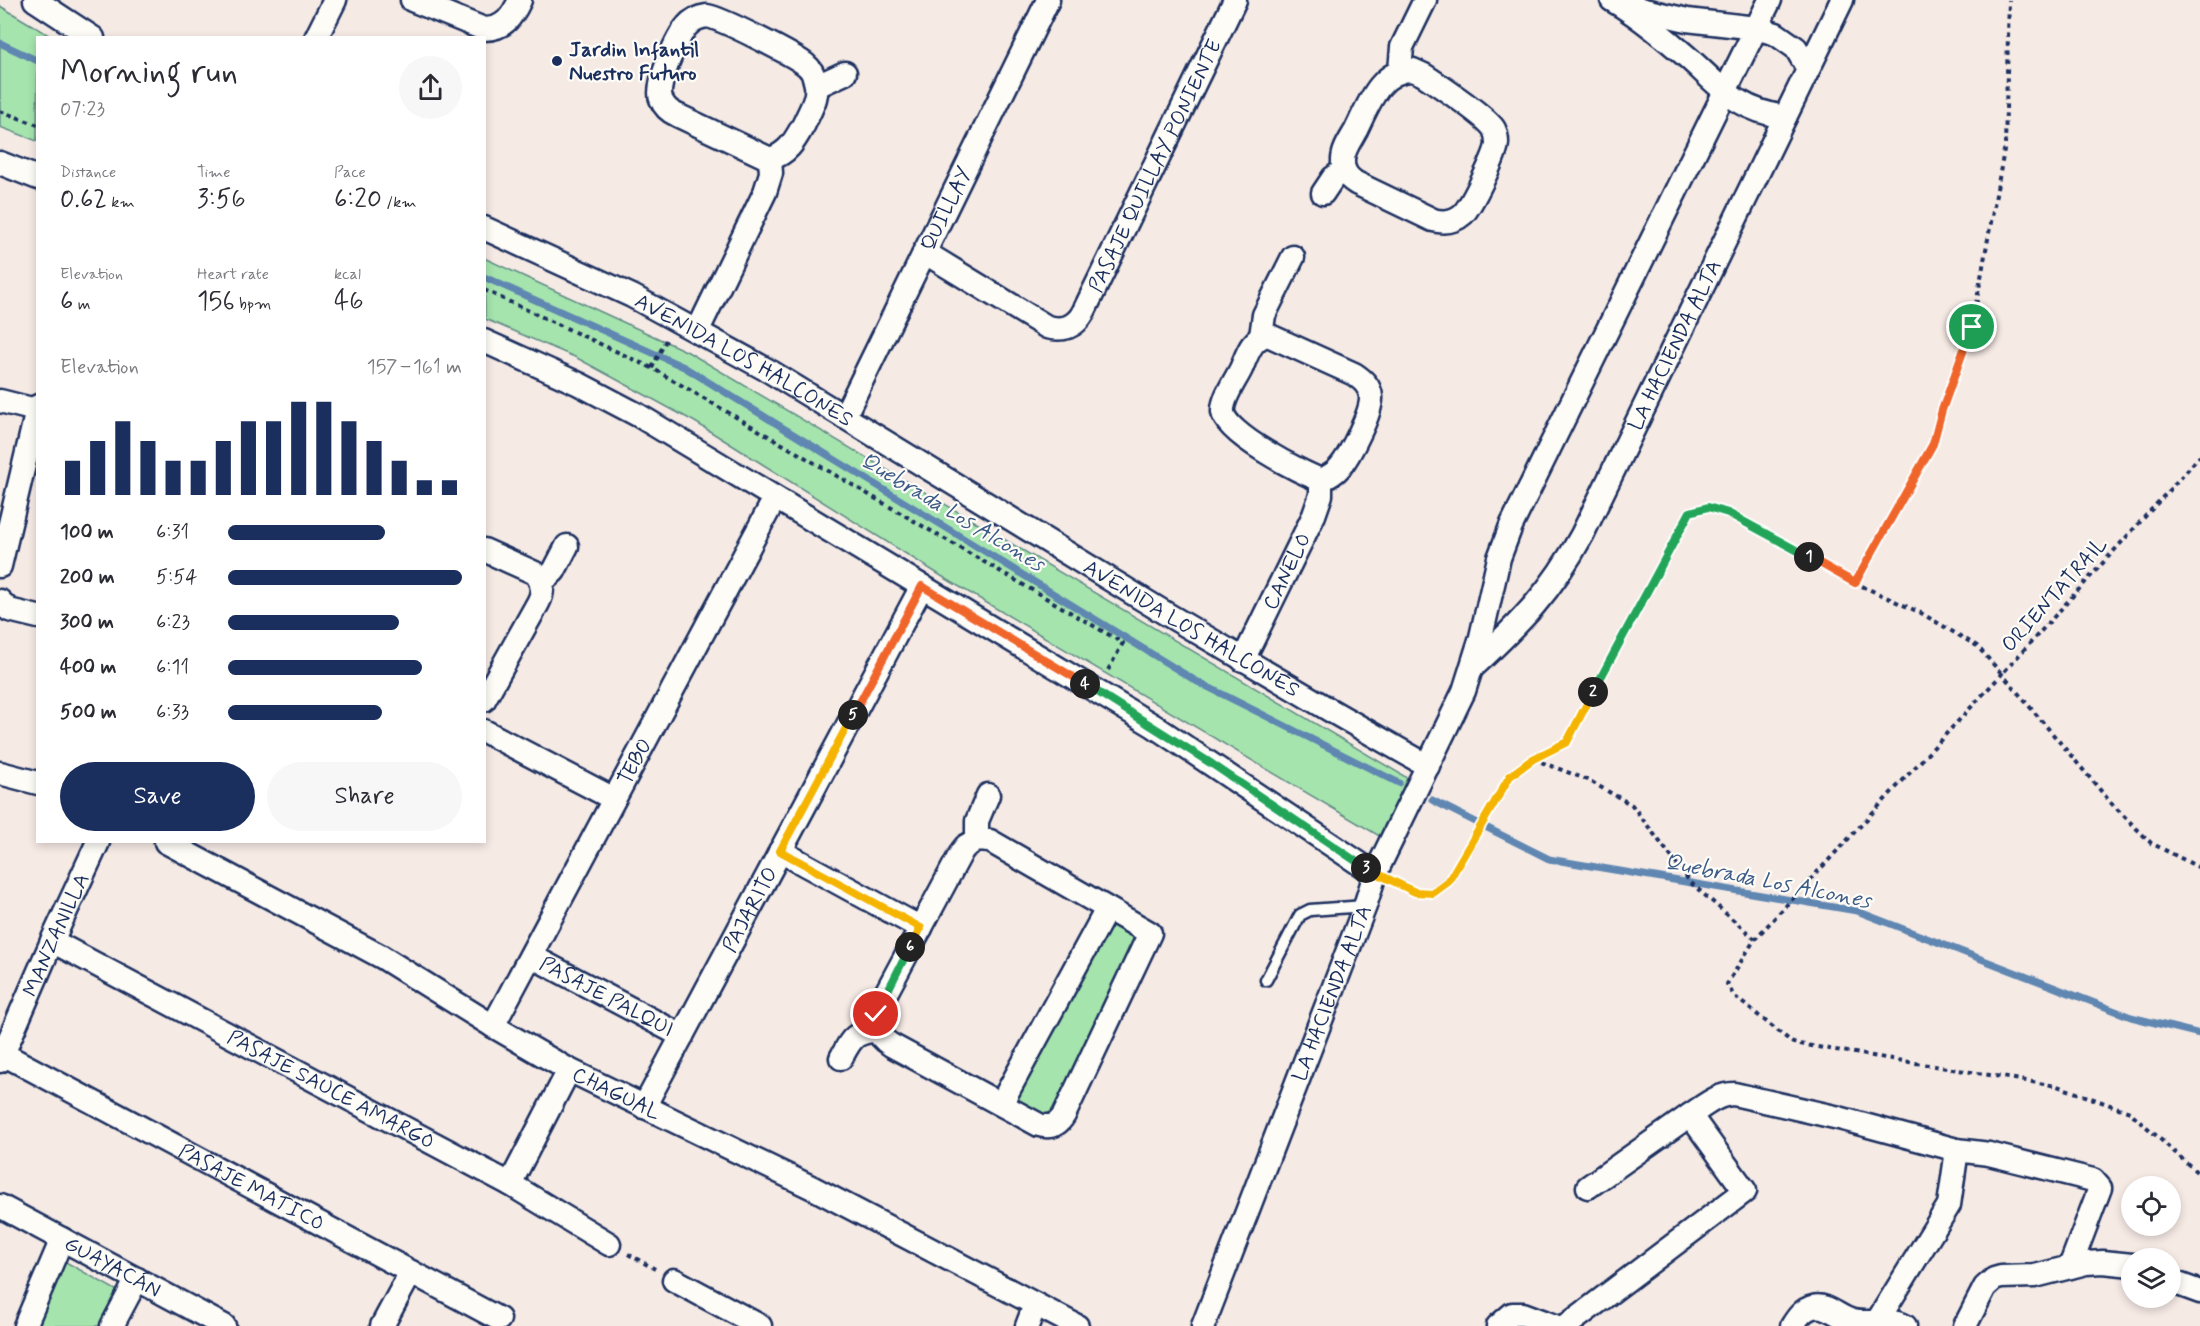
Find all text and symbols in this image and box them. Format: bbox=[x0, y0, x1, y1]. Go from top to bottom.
street label: PASAJE QUILLAY PONIENTE bbox=[1082, 35, 1229, 297]
place label: Jardin Infantil Nuestro Futuro bbox=[569, 36, 699, 88]
text: Morning run bbox=[60, 51, 238, 95]
marker: Jardin Infantil Nuestro Futuro bbox=[550, 54, 564, 68]
button: share bbox=[399, 56, 462, 119]
text: 07:23 bbox=[60, 96, 105, 123]
text: Distance bbox=[60, 162, 116, 183]
text: Time bbox=[197, 162, 231, 183]
text: Pace bbox=[334, 162, 366, 183]
street label: QUILLAY bbox=[914, 162, 979, 256]
text: 0.62 bbox=[60, 183, 107, 217]
text: 3:56 bbox=[197, 183, 246, 217]
text: 6:20 bbox=[334, 183, 382, 217]
text: km bbox=[107, 192, 135, 213]
text: /km bbox=[382, 192, 417, 213]
street label: LA HACIENDA ALTA bbox=[1622, 255, 1729, 435]
text: Elevation bbox=[60, 264, 123, 285]
text: Heart rate bbox=[197, 264, 269, 285]
text: kcal bbox=[334, 264, 361, 285]
text: 6 bbox=[60, 285, 73, 319]
text: 156 bbox=[197, 285, 235, 319]
text: 46 bbox=[334, 285, 364, 319]
street label: AVENIDA LOS HALCONES bbox=[630, 287, 858, 434]
text: m bbox=[73, 294, 90, 315]
text: bpm bbox=[235, 294, 271, 315]
pin bbox=[1946, 301, 1997, 352]
icon: arrive bbox=[1955, 310, 1988, 343]
text: Elevation bbox=[60, 354, 139, 381]
text: 157–161 m bbox=[367, 354, 462, 381]
water label: Quebrada Los Alcones bbox=[855, 447, 1051, 580]
text: 100 m bbox=[60, 519, 114, 546]
text: 6:31 bbox=[156, 519, 189, 546]
street label: CANELO bbox=[1257, 528, 1318, 615]
street label: ORIENTATRAIL bbox=[1995, 531, 2114, 658]
pin: 1 bbox=[1794, 542, 1824, 572]
text: 1 bbox=[1805, 546, 1813, 567]
street label: AVENIDA LOS HALCONES bbox=[1078, 554, 1305, 704]
text: 200 m bbox=[60, 564, 115, 591]
text: 5:54 bbox=[156, 564, 197, 591]
text: 300 m bbox=[60, 609, 114, 636]
text: 6:23 bbox=[156, 609, 190, 636]
text: 400 m bbox=[60, 654, 116, 681]
text: 6:11 bbox=[156, 654, 189, 681]
pin: 4 bbox=[1070, 669, 1100, 699]
text: 4 bbox=[1080, 673, 1090, 694]
pin: 2 bbox=[1578, 677, 1608, 707]
text: 2 bbox=[1589, 681, 1597, 702]
text: 500 m bbox=[60, 699, 117, 726]
text: 6:33 bbox=[156, 699, 189, 726]
pin: 5 bbox=[838, 700, 868, 730]
text: 5 bbox=[848, 704, 858, 725]
street label: TEBO bbox=[611, 734, 659, 790]
button: Save bbox=[60, 762, 255, 831]
button: Share bbox=[267, 762, 462, 831]
water label: Quebrada Los Alcones bbox=[1662, 848, 1875, 916]
pin: 3 bbox=[1351, 853, 1381, 883]
text: 3 bbox=[1362, 857, 1370, 878]
street label: PAJARITO bbox=[716, 862, 785, 958]
street label: MANZANILLA bbox=[17, 869, 97, 1001]
street label: LA HACIENDA ALTA bbox=[1286, 901, 1379, 1085]
pin: 6 bbox=[895, 932, 925, 962]
text: 6 bbox=[906, 936, 914, 957]
street label: PASAJE PALQUI bbox=[535, 950, 678, 1044]
pin bbox=[850, 988, 901, 1039]
icon: check bbox=[859, 997, 892, 1030]
street label: PASAJE SAUCE AMARGO bbox=[222, 1024, 439, 1156]
street label: CHAGUAL bbox=[567, 1061, 665, 1127]
street label: PASAJE MATICO bbox=[173, 1137, 329, 1238]
map controls bbox=[2121, 1176, 2181, 1308]
button: locate bbox=[2121, 1176, 2181, 1236]
street label: GUAYACÁN bbox=[59, 1230, 166, 1305]
button: layers bbox=[2121, 1248, 2181, 1308]

